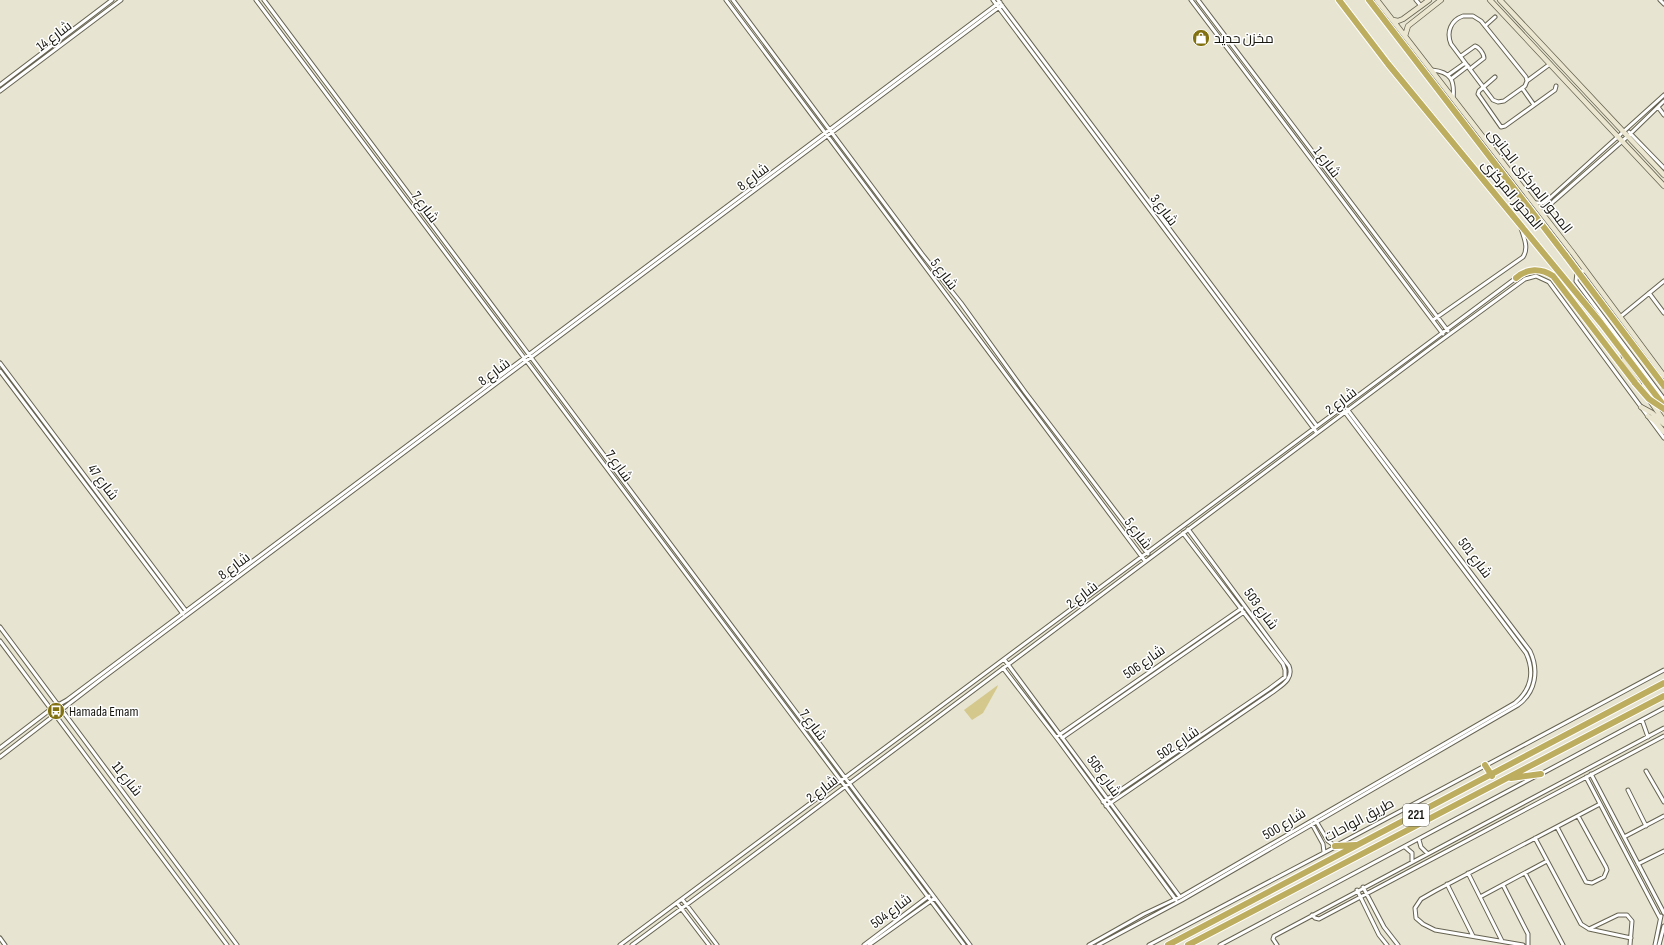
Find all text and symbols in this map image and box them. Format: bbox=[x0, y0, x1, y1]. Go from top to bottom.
street label: شارع 14 bbox=[33, 17, 75, 55]
shop icon: مخزن حديد bbox=[1191, 28, 1211, 48]
place label: مخزن حديد bbox=[1214, 30, 1274, 47]
street label: المحور المركزى الجانبى bbox=[1484, 125, 1576, 237]
street label: شارع 1 bbox=[1310, 143, 1344, 181]
street label: المحور المركزى bbox=[1478, 157, 1546, 233]
street label: شارع 8 bbox=[734, 160, 772, 194]
street label: شارع 7 bbox=[408, 188, 442, 226]
street label: شارع 3 bbox=[1147, 191, 1181, 229]
street label: شارع 5 bbox=[927, 255, 961, 293]
street label: شارع 8 bbox=[475, 355, 513, 389]
street label: شارع 2 bbox=[1322, 384, 1360, 418]
street label: شارع 7 bbox=[602, 447, 636, 485]
street label: شارع 47 bbox=[84, 461, 122, 503]
street label: شارع 5 bbox=[1121, 514, 1155, 552]
street label: شارع 501 bbox=[1454, 534, 1496, 582]
street label: شارع 8 bbox=[215, 549, 253, 583]
street label: شارع 2 bbox=[1063, 578, 1101, 612]
street label: شارع 503 bbox=[1240, 585, 1282, 633]
street label: شارع 506 bbox=[1120, 641, 1168, 683]
bus stop icon: Hamada Emam bbox=[46, 701, 66, 721]
place label: Hamada Emam bbox=[69, 703, 138, 720]
street label: شارع 7 bbox=[796, 706, 830, 744]
street label: شارع 502 bbox=[1154, 723, 1202, 763]
street label: شارع 505 bbox=[1083, 752, 1125, 800]
street label: شارع 11 bbox=[108, 758, 146, 800]
street label: شارع 2 bbox=[803, 772, 841, 806]
street label: طريق الواحات bbox=[1321, 795, 1397, 845]
street label: شارع 500 bbox=[1259, 804, 1309, 844]
road number: 221 bbox=[1403, 804, 1429, 826]
street label: شارع 504 bbox=[867, 890, 915, 932]

